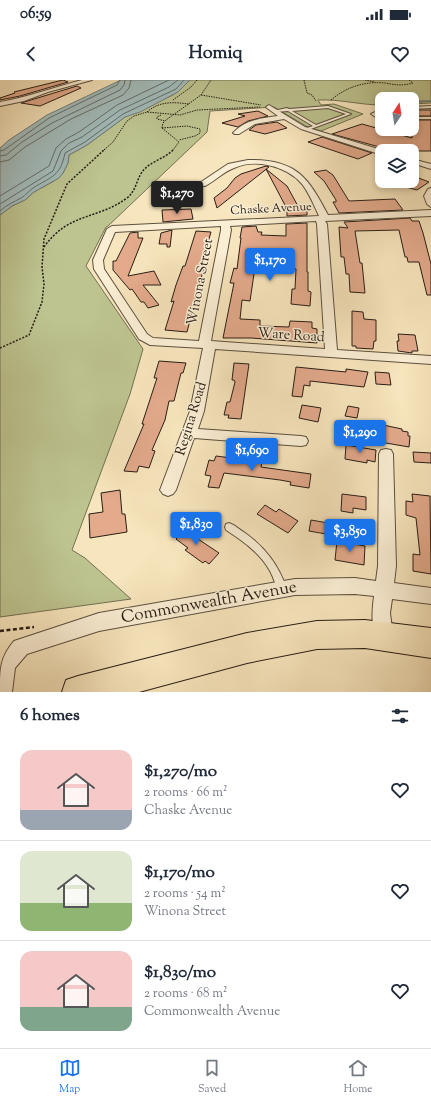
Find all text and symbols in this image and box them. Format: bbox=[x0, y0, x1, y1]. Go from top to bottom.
text: 06:59 bbox=[20, 4, 52, 25]
text: Homiq bbox=[188, 41, 243, 67]
icon: back bbox=[20, 43, 42, 65]
icon: heart bbox=[389, 43, 411, 65]
north arrow bbox=[375, 92, 419, 136]
map controls bbox=[375, 92, 419, 188]
button: layers bbox=[375, 144, 419, 188]
pin: $1,270 bbox=[144, 181, 210, 215]
text: $1,270 bbox=[160, 185, 194, 203]
street label: Chaske Avenue bbox=[230, 198, 313, 220]
street label: Winona Street bbox=[183, 237, 219, 327]
pin: $1,170 bbox=[237, 248, 303, 282]
text: $1,170 bbox=[254, 252, 286, 270]
street label: Ware Road bbox=[257, 324, 325, 348]
street label: Regina Road bbox=[171, 380, 213, 458]
pin: $1,290 bbox=[327, 420, 393, 454]
text: $1,290 bbox=[343, 424, 377, 442]
pin: $1,690 bbox=[219, 438, 285, 472]
text: $1,690 bbox=[235, 442, 269, 460]
pin: $1,830 bbox=[163, 512, 229, 546]
text: $1,830 bbox=[179, 516, 213, 534]
pin: $3,850 bbox=[317, 519, 383, 553]
text: $3,850 bbox=[333, 523, 367, 541]
street label: Commonwealth Avenue bbox=[119, 576, 299, 630]
text: 6 homes bbox=[20, 704, 80, 728]
icon: filters bbox=[389, 705, 411, 727]
text: $1,270/mo bbox=[144, 760, 217, 784]
icon: home bbox=[52, 766, 100, 814]
icon: heart bbox=[389, 779, 411, 801]
text: 2 rooms · 66 m² bbox=[144, 784, 227, 802]
text: Chaske Avenue bbox=[144, 802, 232, 820]
text: $1,170/mo bbox=[144, 861, 215, 885]
icon: home bbox=[52, 867, 100, 915]
icon: heart bbox=[389, 880, 411, 902]
text: 2 rooms · 54 m² bbox=[144, 885, 226, 903]
text: Winona Street bbox=[144, 903, 226, 921]
text: $1,830/mo bbox=[144, 961, 216, 985]
icon: home bbox=[52, 967, 100, 1015]
icon: heart bbox=[389, 980, 411, 1002]
text: 2 rooms · 68 m² bbox=[144, 985, 228, 1003]
text: Commonwealth Avenue bbox=[144, 1003, 280, 1021]
tab: Map bbox=[59, 1057, 81, 1097]
tab: Saved bbox=[198, 1057, 226, 1097]
tab: Home bbox=[343, 1057, 372, 1097]

